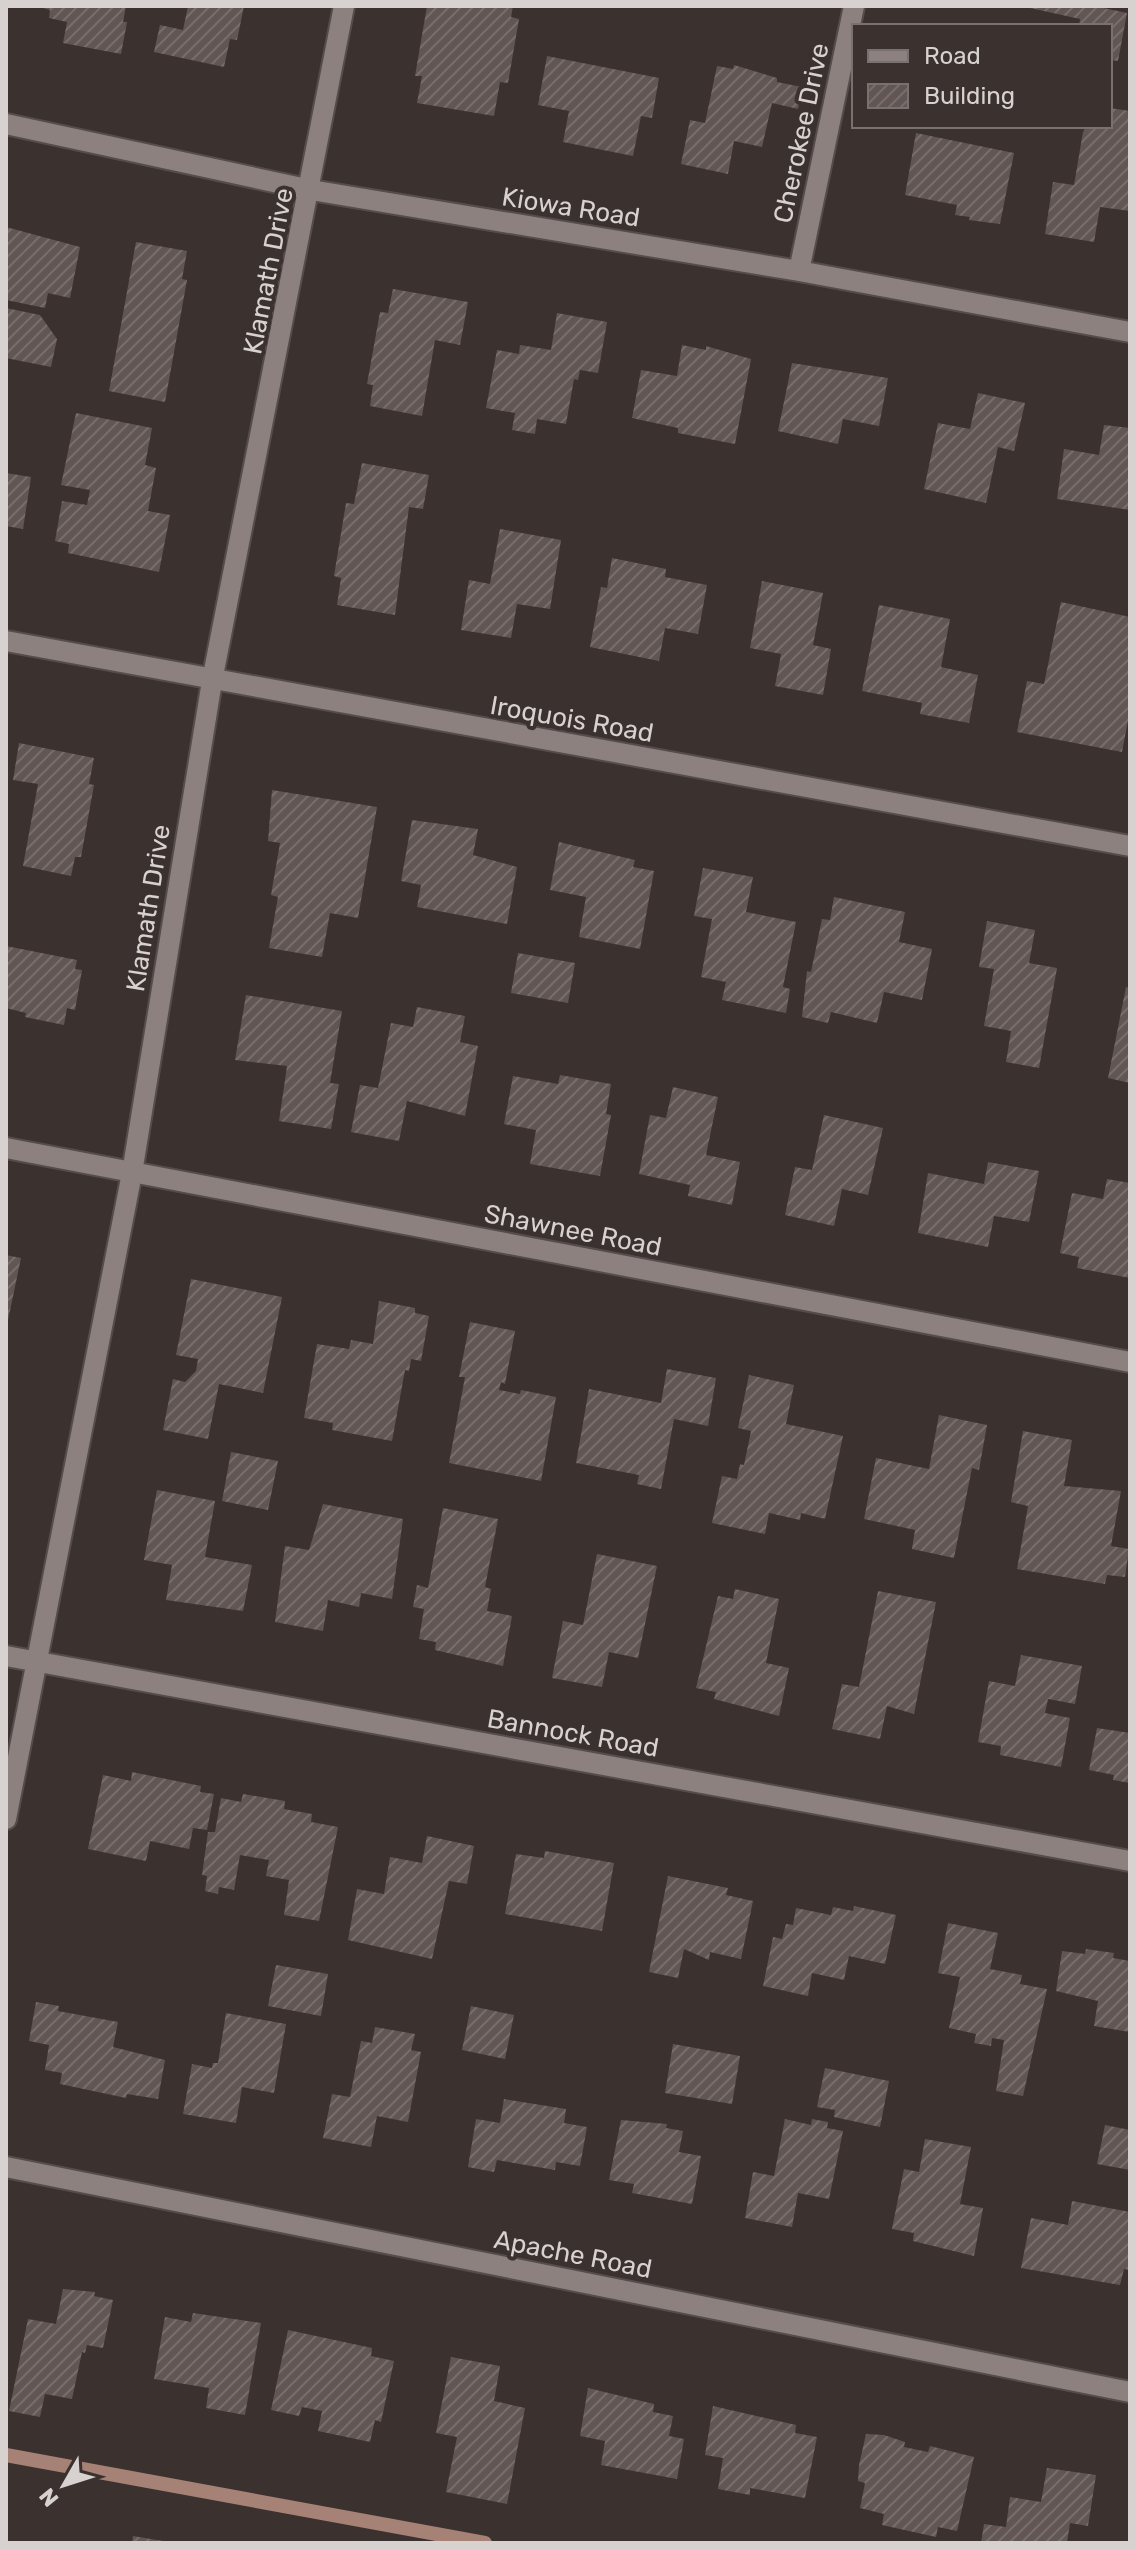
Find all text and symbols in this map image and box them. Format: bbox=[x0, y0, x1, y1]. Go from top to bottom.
legend bbox=[852, 24, 1112, 128]
street label: Cherokee Drive bbox=[767, 40, 836, 226]
text: Road bbox=[924, 42, 981, 70]
text: Building bbox=[924, 82, 1015, 110]
street label: Kiowa Road bbox=[500, 181, 642, 234]
street label: Klamath Drive bbox=[237, 185, 300, 357]
street label: Iroquois Road bbox=[488, 690, 656, 749]
street label: Klamath Drive bbox=[120, 822, 177, 994]
street label: Shawnee Road bbox=[482, 1198, 664, 1263]
street label: Bannock Road bbox=[485, 1703, 661, 1764]
street label: Apache Road bbox=[491, 2224, 654, 2285]
north arrow bbox=[24, 2445, 104, 2525]
text: N bbox=[33, 2483, 64, 2512]

